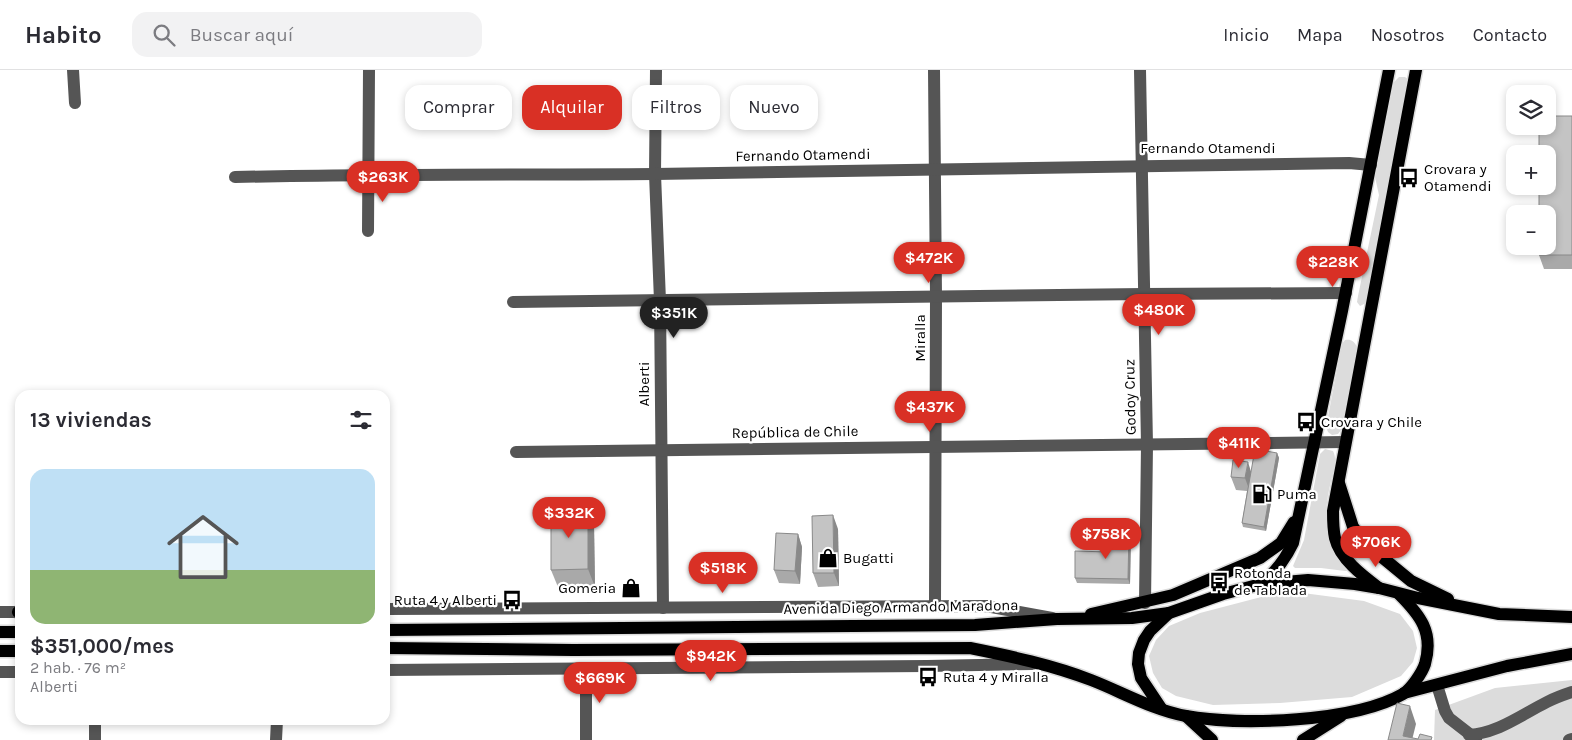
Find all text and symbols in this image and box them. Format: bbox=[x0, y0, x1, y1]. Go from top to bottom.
search box bbox=[132, 12, 482, 57]
text: Habito bbox=[25, 21, 102, 49]
icon: search bbox=[150, 21, 178, 49]
text: Buscar aquí bbox=[190, 24, 293, 46]
text: Inicio bbox=[1223, 24, 1269, 46]
text: Mapa bbox=[1297, 24, 1343, 46]
text: Nosotros bbox=[1371, 24, 1445, 46]
text: Contacto bbox=[1473, 24, 1547, 46]
chip: Comprar bbox=[405, 85, 512, 130]
chip: Alquilar bbox=[522, 85, 622, 130]
chip: Filtros bbox=[632, 85, 720, 130]
chip: Nuevo bbox=[730, 85, 818, 130]
map controls bbox=[1506, 85, 1556, 255]
button: layers bbox=[1506, 85, 1556, 135]
street label: Fernando Otamendi bbox=[1140, 139, 1276, 157]
street label: Fernando Otamendi bbox=[735, 145, 871, 165]
button: + bbox=[1506, 145, 1556, 195]
pin: $263K bbox=[348, 160, 418, 203]
place label: Crovara y Otamendi bbox=[1424, 160, 1492, 195]
text: $263K bbox=[358, 167, 408, 186]
bus stop icon: Crovara y Otamendi bbox=[1398, 167, 1420, 189]
button: − bbox=[1506, 205, 1556, 255]
pin: $472K bbox=[894, 242, 964, 284]
pin: $228K bbox=[1298, 246, 1368, 288]
text: $472K bbox=[905, 248, 953, 267]
text: $228K bbox=[1307, 252, 1359, 271]
pin: $480K bbox=[1124, 294, 1194, 336]
pin: $351K bbox=[639, 296, 709, 339]
text: $480K bbox=[1133, 300, 1185, 319]
text: $351K bbox=[651, 303, 697, 322]
street label: Miralla bbox=[911, 314, 929, 362]
street label: Godoy Cruz bbox=[1120, 359, 1140, 435]
street label: Alberti bbox=[635, 362, 653, 406]
pin: $437K bbox=[895, 390, 965, 433]
text: $437K bbox=[906, 397, 954, 416]
icon: filters bbox=[347, 406, 375, 434]
text: 13 viviendas bbox=[30, 408, 152, 432]
bus stop icon: Crovara y Chile bbox=[1295, 411, 1317, 433]
place label: Crovara y Chile bbox=[1321, 413, 1422, 431]
street label: República de Chile bbox=[732, 422, 858, 442]
pin: $411K bbox=[1204, 426, 1274, 469]
text: $411K bbox=[1218, 433, 1260, 452]
fuel station icon: Puma bbox=[1251, 483, 1273, 505]
place label: Puma bbox=[1277, 485, 1317, 503]
pin: $332K bbox=[534, 496, 604, 539]
icon: home bbox=[158, 502, 248, 592]
text: $332K bbox=[543, 503, 595, 522]
pin: $758K bbox=[1071, 518, 1141, 560]
text: $758K bbox=[1081, 524, 1131, 543]
pin: $706K bbox=[1341, 526, 1411, 568]
text: $706K bbox=[1351, 532, 1401, 551]
shop icon: Bugatti bbox=[817, 547, 839, 569]
place label: Bugatti bbox=[843, 549, 894, 567]
pin: $518K bbox=[688, 552, 758, 594]
text: $518K bbox=[700, 558, 746, 577]
place label: Rotonda de Tablada bbox=[1234, 564, 1307, 599]
bus stop icon: Rotonda de Tablada bbox=[1208, 571, 1230, 593]
shop icon: Gomeria bbox=[620, 577, 642, 599]
place label: Gomeria bbox=[558, 579, 616, 597]
bus stop icon: Ruta 4 y Alberti bbox=[501, 589, 523, 611]
place label: Ruta 4 y Alberti bbox=[394, 591, 497, 609]
street label: Avenida Diego Armando Maradona bbox=[783, 596, 1019, 618]
text: $351,000/mes bbox=[30, 634, 174, 658]
pin: $942K bbox=[676, 640, 746, 682]
text: $942K bbox=[686, 646, 736, 665]
text: 2 hab. · 76 m² bbox=[30, 658, 126, 677]
pin: $669K bbox=[565, 662, 635, 704]
bus stop icon: Ruta 4 y Miralla bbox=[917, 666, 939, 688]
text: $669K bbox=[575, 668, 625, 687]
place label: Ruta 4 y Miralla bbox=[943, 668, 1049, 686]
text: Alberti bbox=[30, 677, 78, 696]

